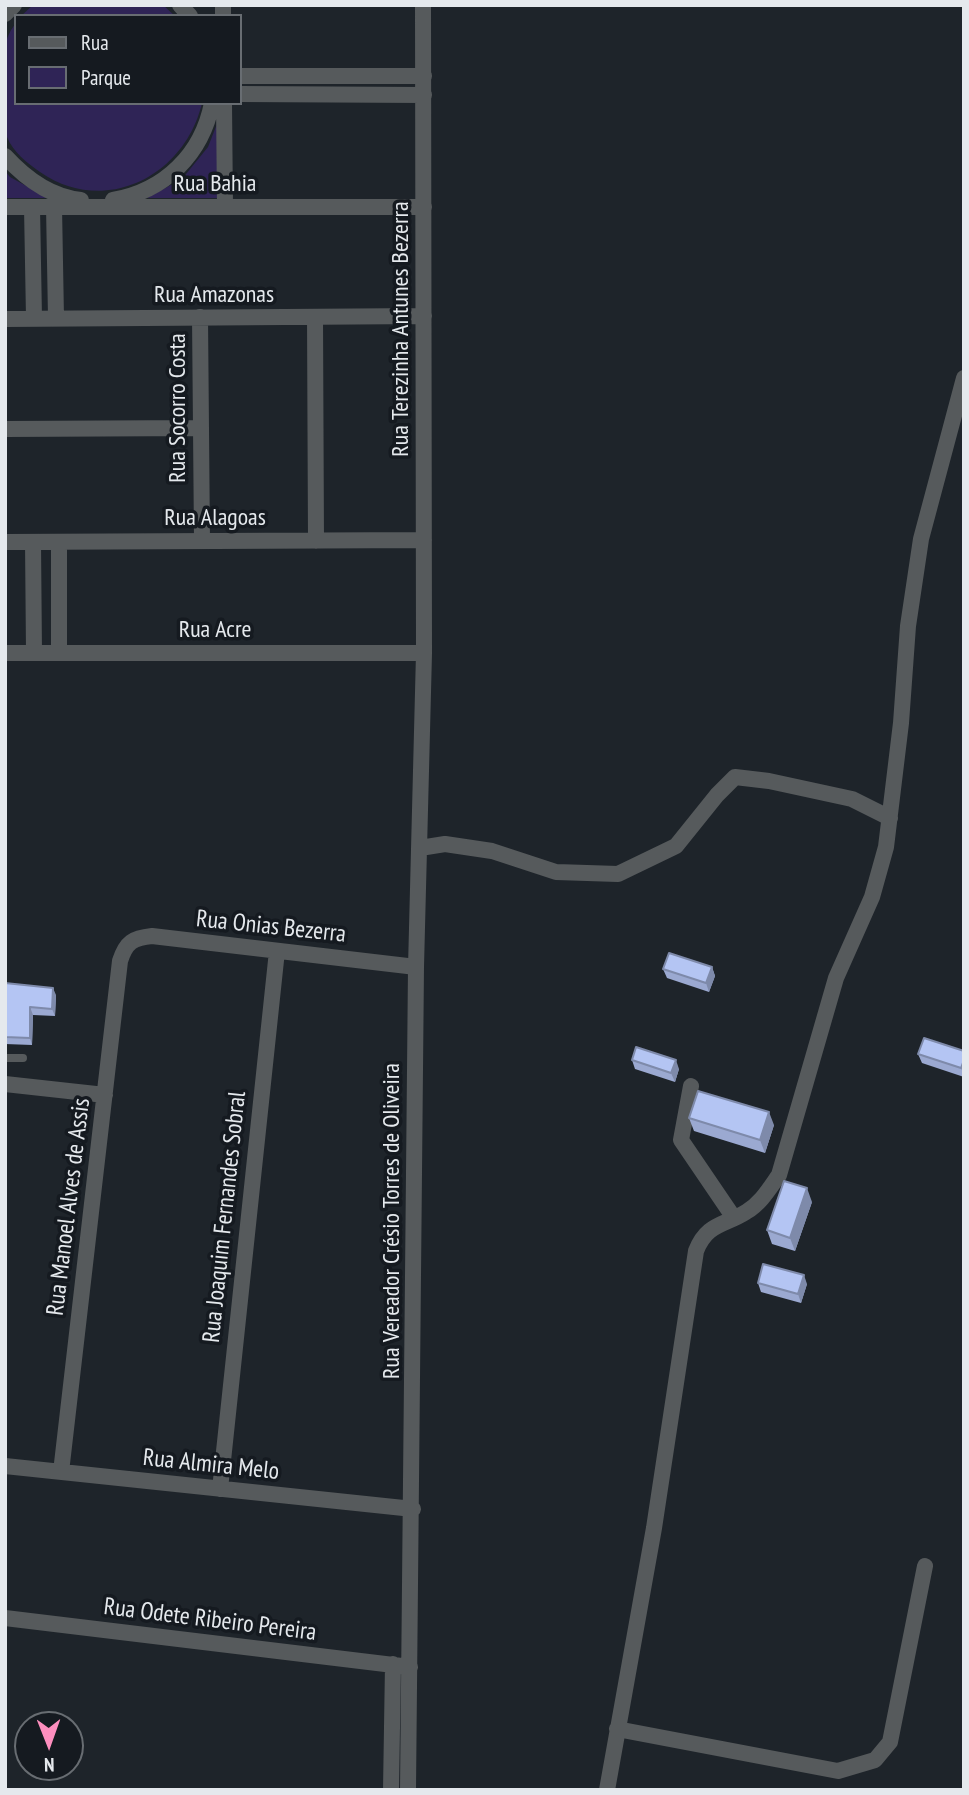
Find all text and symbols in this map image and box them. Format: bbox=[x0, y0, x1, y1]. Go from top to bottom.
legend bbox=[14, 14, 242, 105]
text: Rua bbox=[81, 29, 109, 56]
text: Parque bbox=[81, 64, 131, 91]
street label: Rua Bahia bbox=[174, 170, 256, 198]
street label: Rua Terezinha Antunes Bezerra bbox=[387, 201, 415, 457]
street label: Rua Amazonas bbox=[154, 281, 274, 309]
street label: Rua Socorro Costa bbox=[164, 333, 192, 483]
street label: Rua Alagoas bbox=[164, 504, 266, 532]
street label: Rua Acre bbox=[179, 616, 251, 644]
street label: Rua Onias Bezerra bbox=[195, 905, 347, 949]
street label: Rua Vereador Crésio Torres de Oliveira bbox=[378, 1063, 406, 1379]
street label: Rua Joaquim Fernandes Sobral bbox=[197, 1090, 253, 1344]
street label: Rua Manoel Alves de Assis bbox=[41, 1097, 97, 1317]
street label: Rua Almira Melo bbox=[141, 1444, 281, 1486]
street label: Rua Odete Ribeiro Pereira bbox=[102, 1593, 318, 1647]
north arrow bbox=[14, 1711, 84, 1781]
text: N bbox=[44, 1753, 55, 1777]

